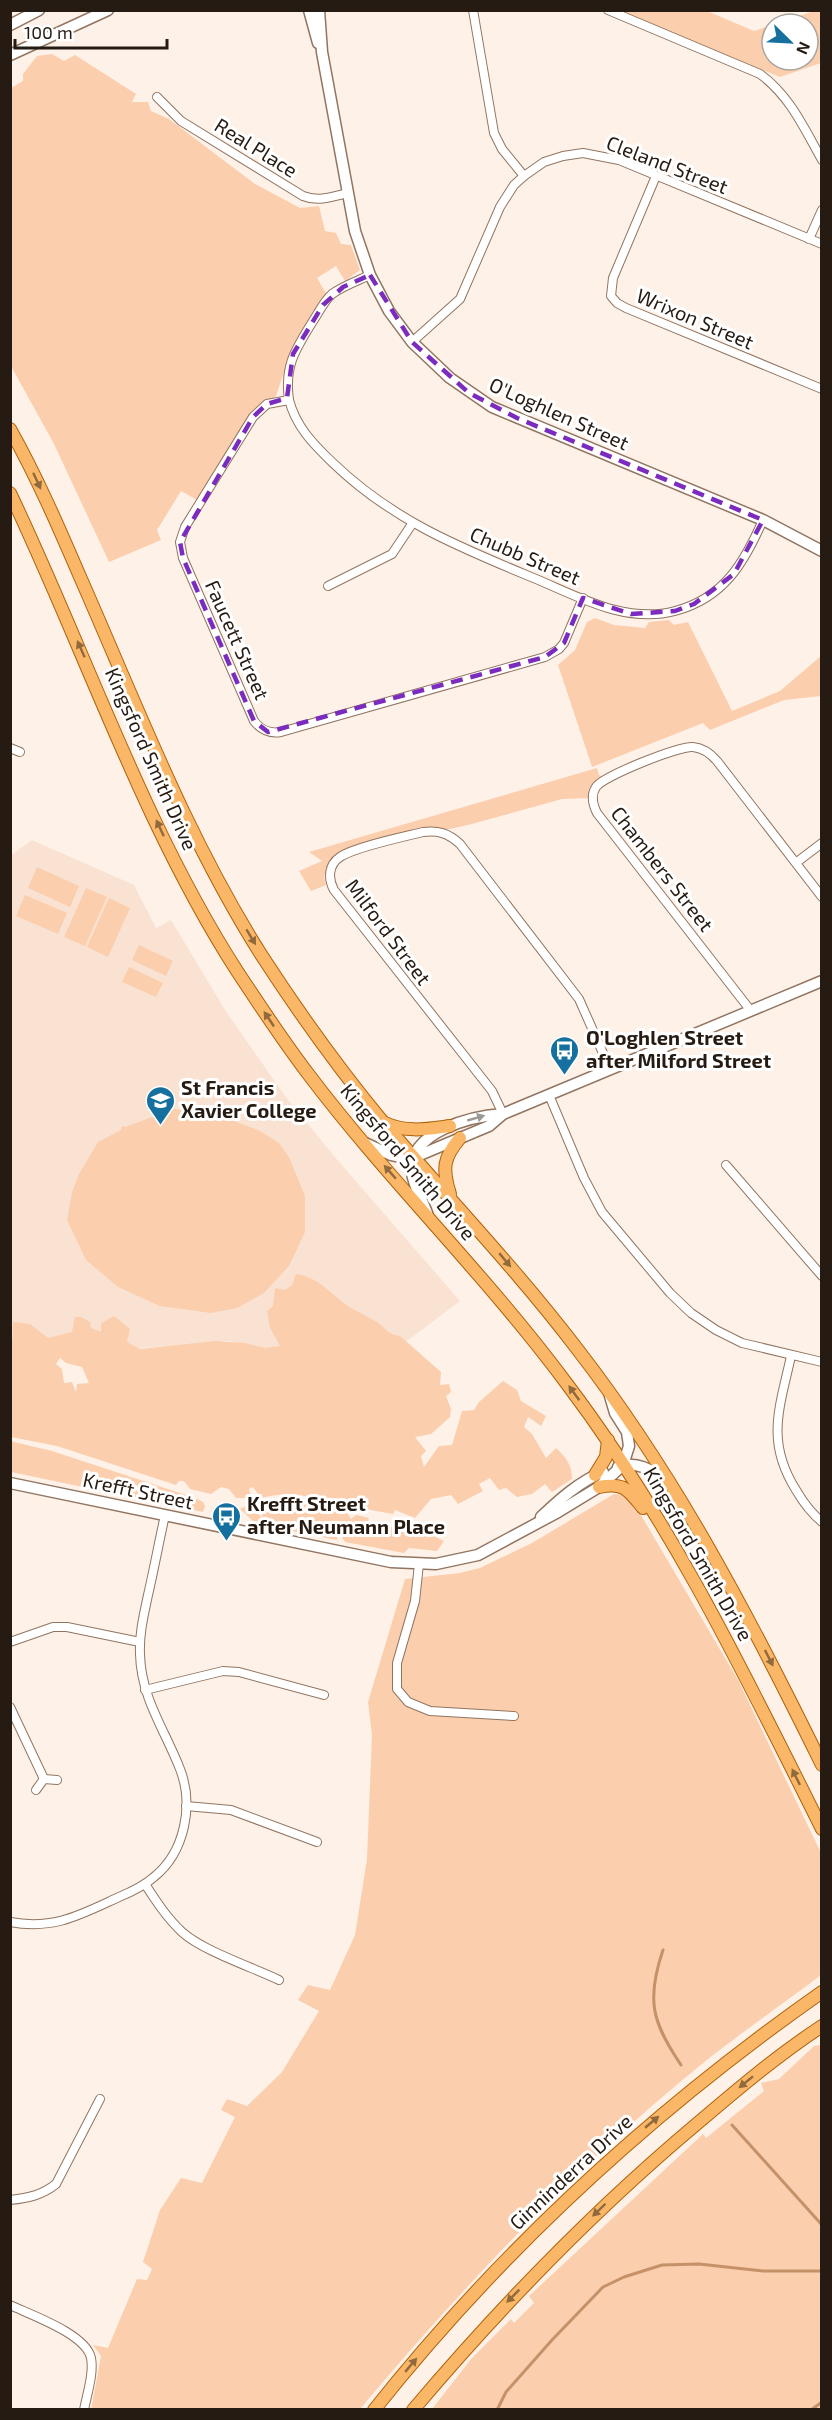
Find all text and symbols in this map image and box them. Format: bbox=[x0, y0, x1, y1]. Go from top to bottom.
scale bar bbox=[15, 12, 166, 50]
north arrow bbox=[760, 12, 820, 72]
text: 100 m bbox=[24, 21, 73, 43]
text: N bbox=[793, 39, 815, 57]
street label: Real Place bbox=[211, 112, 302, 182]
street label: Cleland Street bbox=[603, 130, 732, 198]
street label: Wrixon Street bbox=[633, 283, 758, 354]
street label: O'Loghlen Street bbox=[486, 372, 633, 455]
one-way arrow bbox=[33, 472, 42, 489]
street label: Chubb Street bbox=[467, 521, 584, 589]
street label: Faucett Street bbox=[201, 576, 275, 703]
one-way arrow bbox=[76, 641, 85, 658]
street label: Kingsford Smith Drive bbox=[101, 664, 203, 854]
street label: Chambers Street bbox=[607, 801, 719, 936]
one-way arrow bbox=[155, 819, 164, 836]
street label: Milford Street bbox=[341, 874, 437, 989]
one-way arrow bbox=[246, 929, 257, 945]
one-way arrow bbox=[264, 1011, 275, 1027]
place label: O'Loghlen Street after Milford Street bbox=[586, 1025, 771, 1072]
bus stop icon: O'Loghlen Street after Milford Street bbox=[549, 1034, 581, 1076]
place label: St Francis Xavier College bbox=[181, 1075, 317, 1122]
street label: Kingsford Smith Drive bbox=[336, 1078, 481, 1245]
school or university icon: St Francis Xavier College bbox=[144, 1084, 176, 1126]
one-way arrow bbox=[467, 1113, 485, 1122]
one-way arrow bbox=[384, 1165, 397, 1180]
one-way arrow bbox=[498, 1252, 511, 1267]
one-way arrow bbox=[568, 1385, 580, 1401]
street label: Kingsford Smith Drive bbox=[639, 1462, 759, 1645]
street label: Krefft Street bbox=[81, 1467, 196, 1514]
place label: Krefft Street after Neumann Place bbox=[247, 1491, 445, 1538]
bus stop icon: Krefft Street after Neumann Place bbox=[210, 1500, 242, 1542]
one-way arrow bbox=[765, 1650, 774, 1667]
one-way arrow bbox=[791, 1768, 801, 1786]
one-way arrow bbox=[739, 2076, 754, 2088]
street label: Ginninderra Drive bbox=[504, 2108, 636, 2234]
one-way arrow bbox=[644, 2116, 660, 2129]
one-way arrow bbox=[592, 2203, 607, 2217]
one-way arrow bbox=[506, 2288, 520, 2302]
one-way arrow bbox=[405, 2357, 417, 2372]

